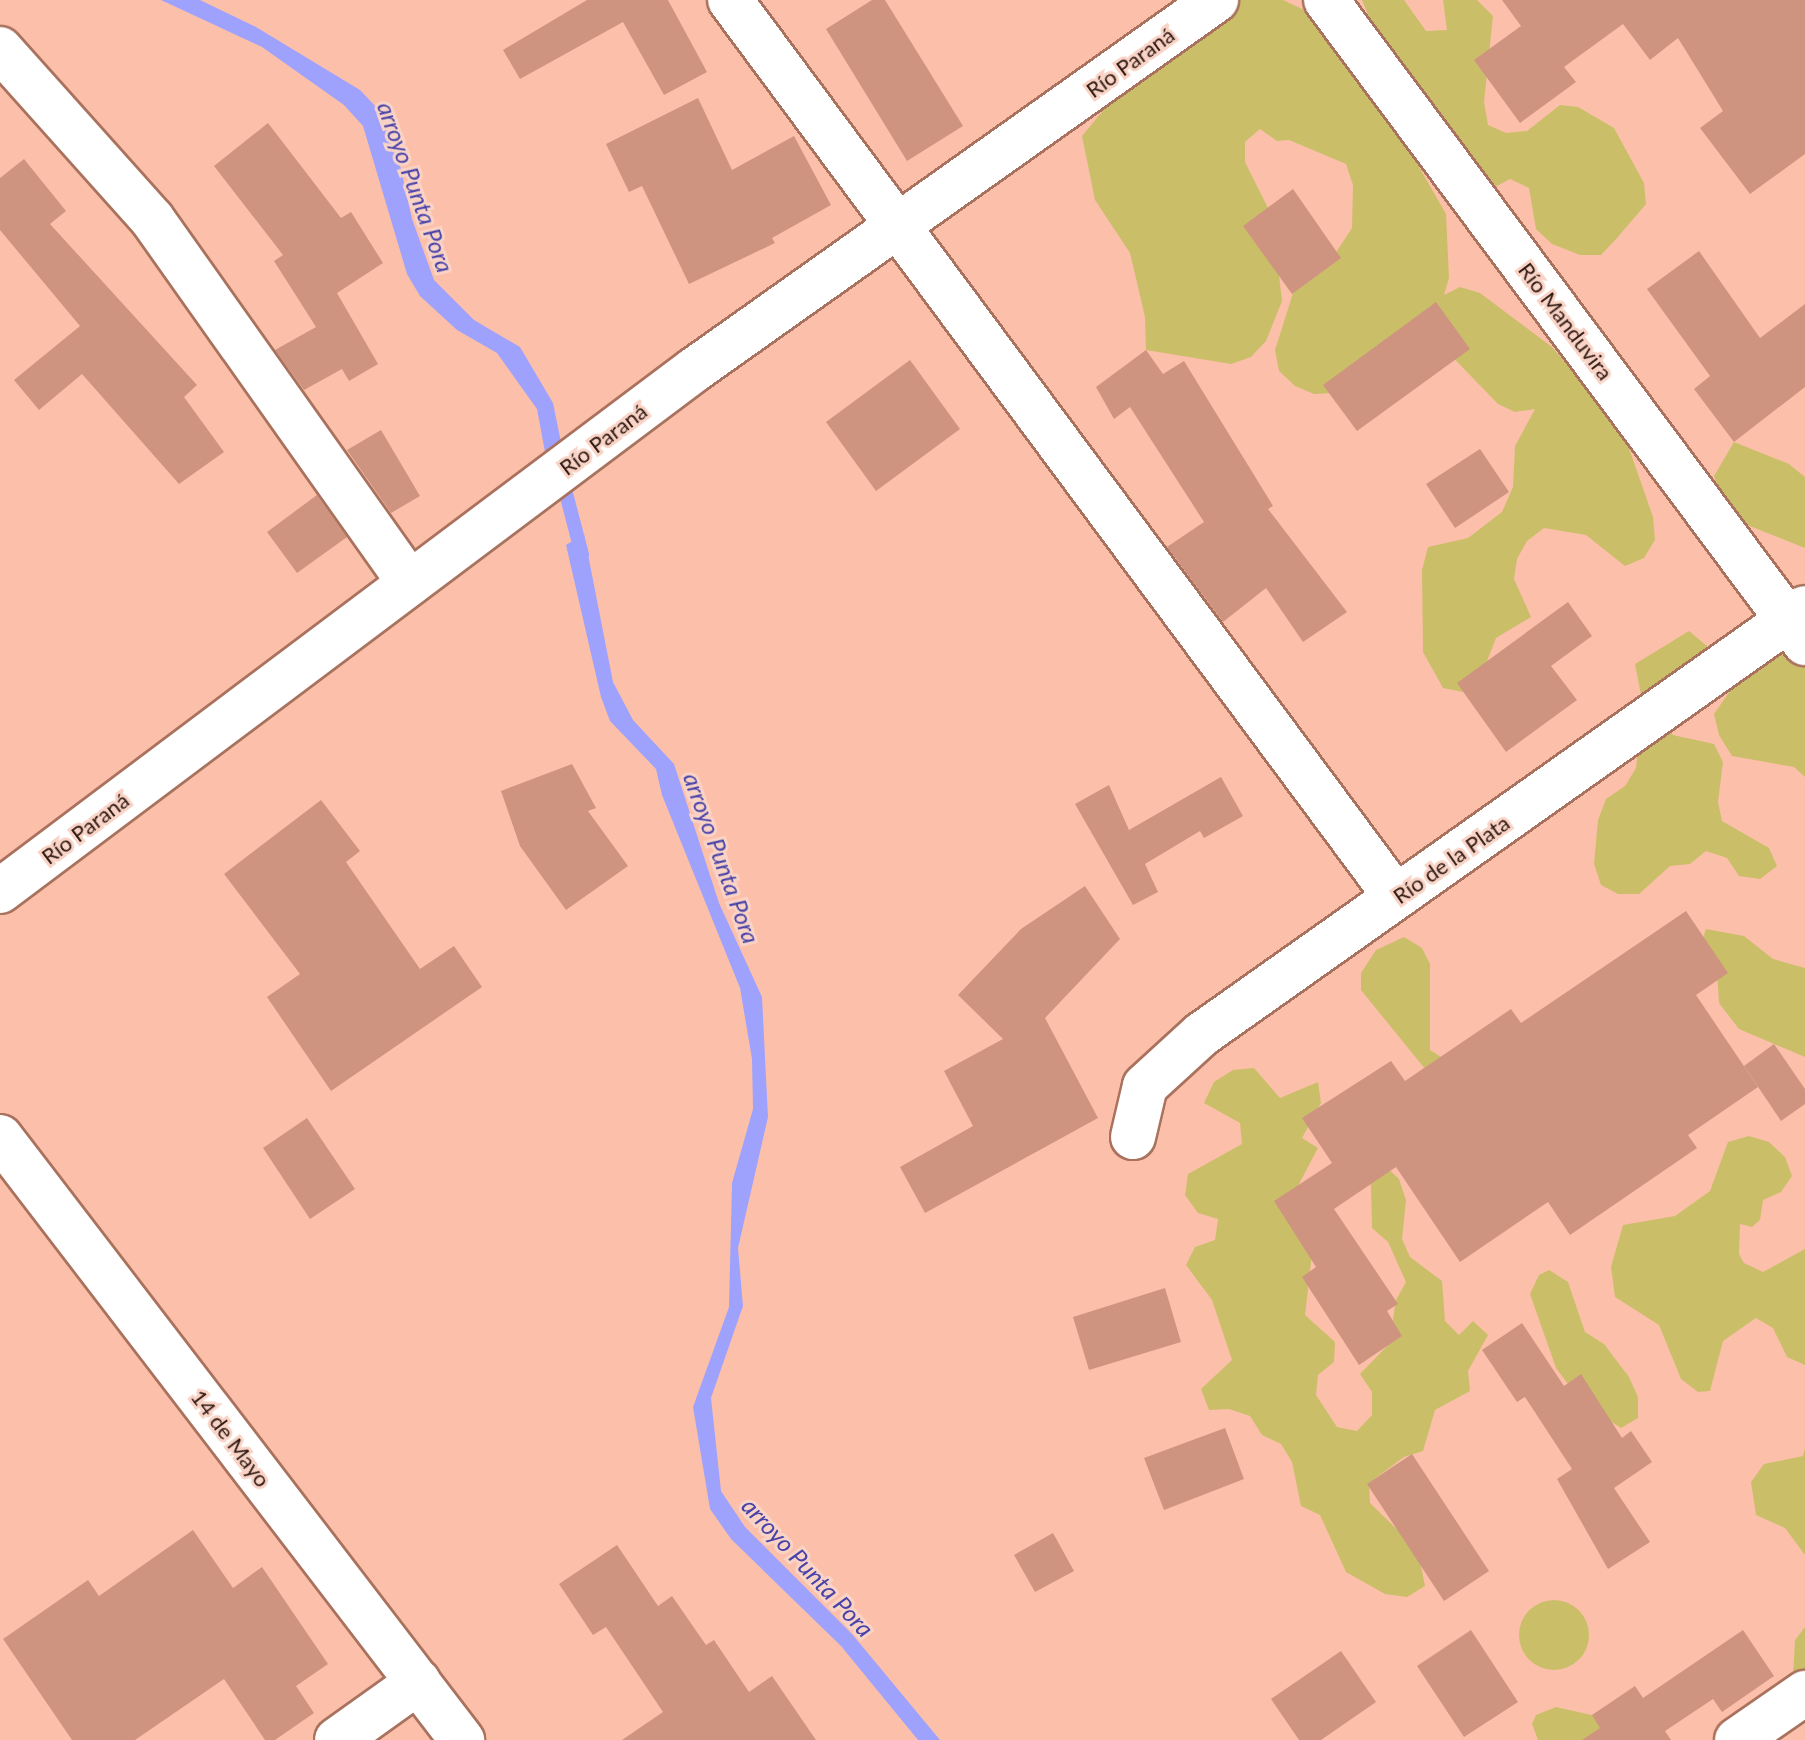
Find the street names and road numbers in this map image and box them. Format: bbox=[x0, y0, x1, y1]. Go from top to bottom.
street label: Río Paraná bbox=[1081, 21, 1179, 103]
street label: Río Manduvira bbox=[1513, 257, 1619, 385]
street label: Río Paraná bbox=[554, 398, 652, 480]
street label: Río Paraná bbox=[36, 787, 134, 869]
street label: Río de la Plata bbox=[1388, 809, 1514, 909]
street label: 14 de Mayo bbox=[186, 1384, 276, 1492]

